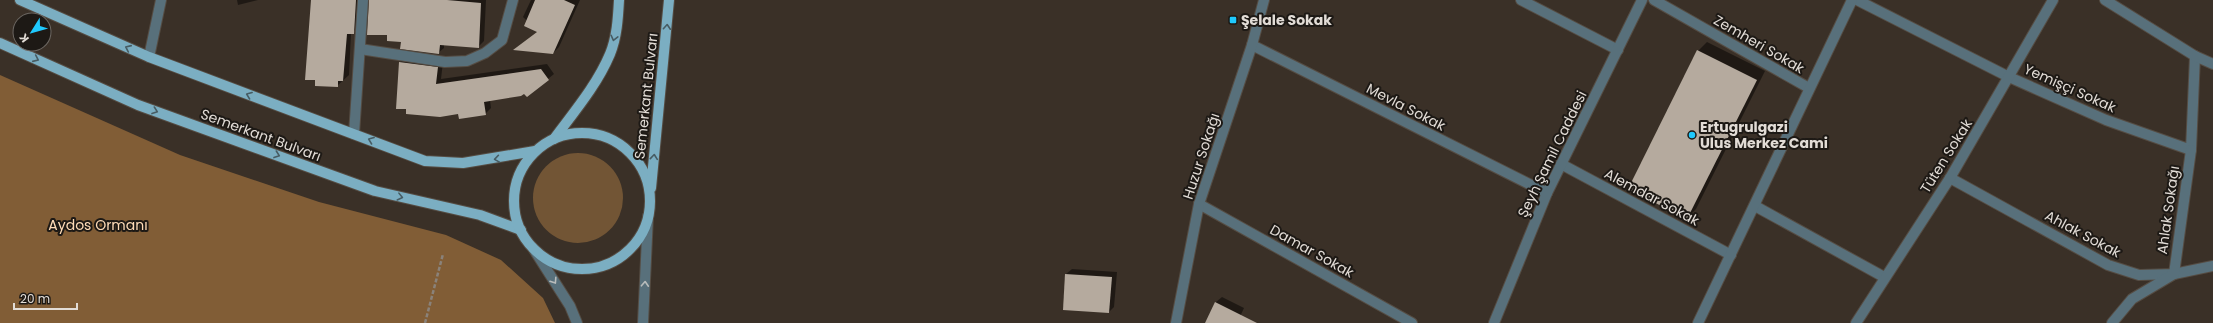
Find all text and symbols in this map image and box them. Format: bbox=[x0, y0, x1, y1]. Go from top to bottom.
place label: Şelale Sokak bbox=[1241, 10, 1332, 30]
street label: Zemheri Sokak bbox=[1710, 10, 1809, 78]
north arrow bbox=[12, 12, 52, 52]
marker: Şelale Sokak bbox=[1228, 15, 1238, 25]
one-way arrow bbox=[662, 24, 671, 30]
text: K bbox=[15, 30, 33, 46]
street label: Semerkant Bulvarı bbox=[629, 32, 663, 160]
one-way arrow bbox=[610, 35, 618, 42]
one-way arrow bbox=[125, 44, 132, 52]
one-way arrow bbox=[31, 54, 39, 62]
street label: Yemişçi Sokak bbox=[2021, 59, 2120, 118]
street label: Mevla Sokak bbox=[1363, 79, 1450, 136]
street label: Şeyh Şamil Caddesi bbox=[1513, 87, 1591, 221]
one-way arrow bbox=[246, 91, 253, 99]
street label: Semerkant Bulvarı bbox=[198, 104, 324, 166]
one-way arrow bbox=[151, 107, 158, 115]
street label: Huzur Sokağı bbox=[1178, 110, 1224, 202]
street label: Tüten Sokak bbox=[1915, 114, 1977, 197]
place label: Ertugrulgazi Ulus Merkez Cami bbox=[1700, 117, 1828, 153]
marker: Ertugrulgazi Ulus Merkez Cami bbox=[1687, 130, 1697, 140]
one-way arrow bbox=[368, 137, 375, 145]
one-way arrow bbox=[273, 150, 280, 159]
one-way arrow bbox=[494, 154, 500, 163]
one-way arrow bbox=[649, 154, 658, 160]
street label: Alemdar Sokak bbox=[1601, 164, 1704, 231]
street label: Ahlak Sokağı bbox=[2152, 165, 2184, 255]
one-way arrow bbox=[396, 192, 403, 201]
street label: Ahlak Sokak bbox=[2042, 206, 2125, 263]
park label: Aydos Ormanı bbox=[48, 215, 148, 235]
street label: Damar Sokak bbox=[1266, 220, 1358, 283]
one-way arrow bbox=[549, 277, 557, 284]
one-way arrow bbox=[641, 281, 650, 287]
scale bar bbox=[14, 285, 77, 311]
text: 20 m bbox=[20, 290, 50, 307]

